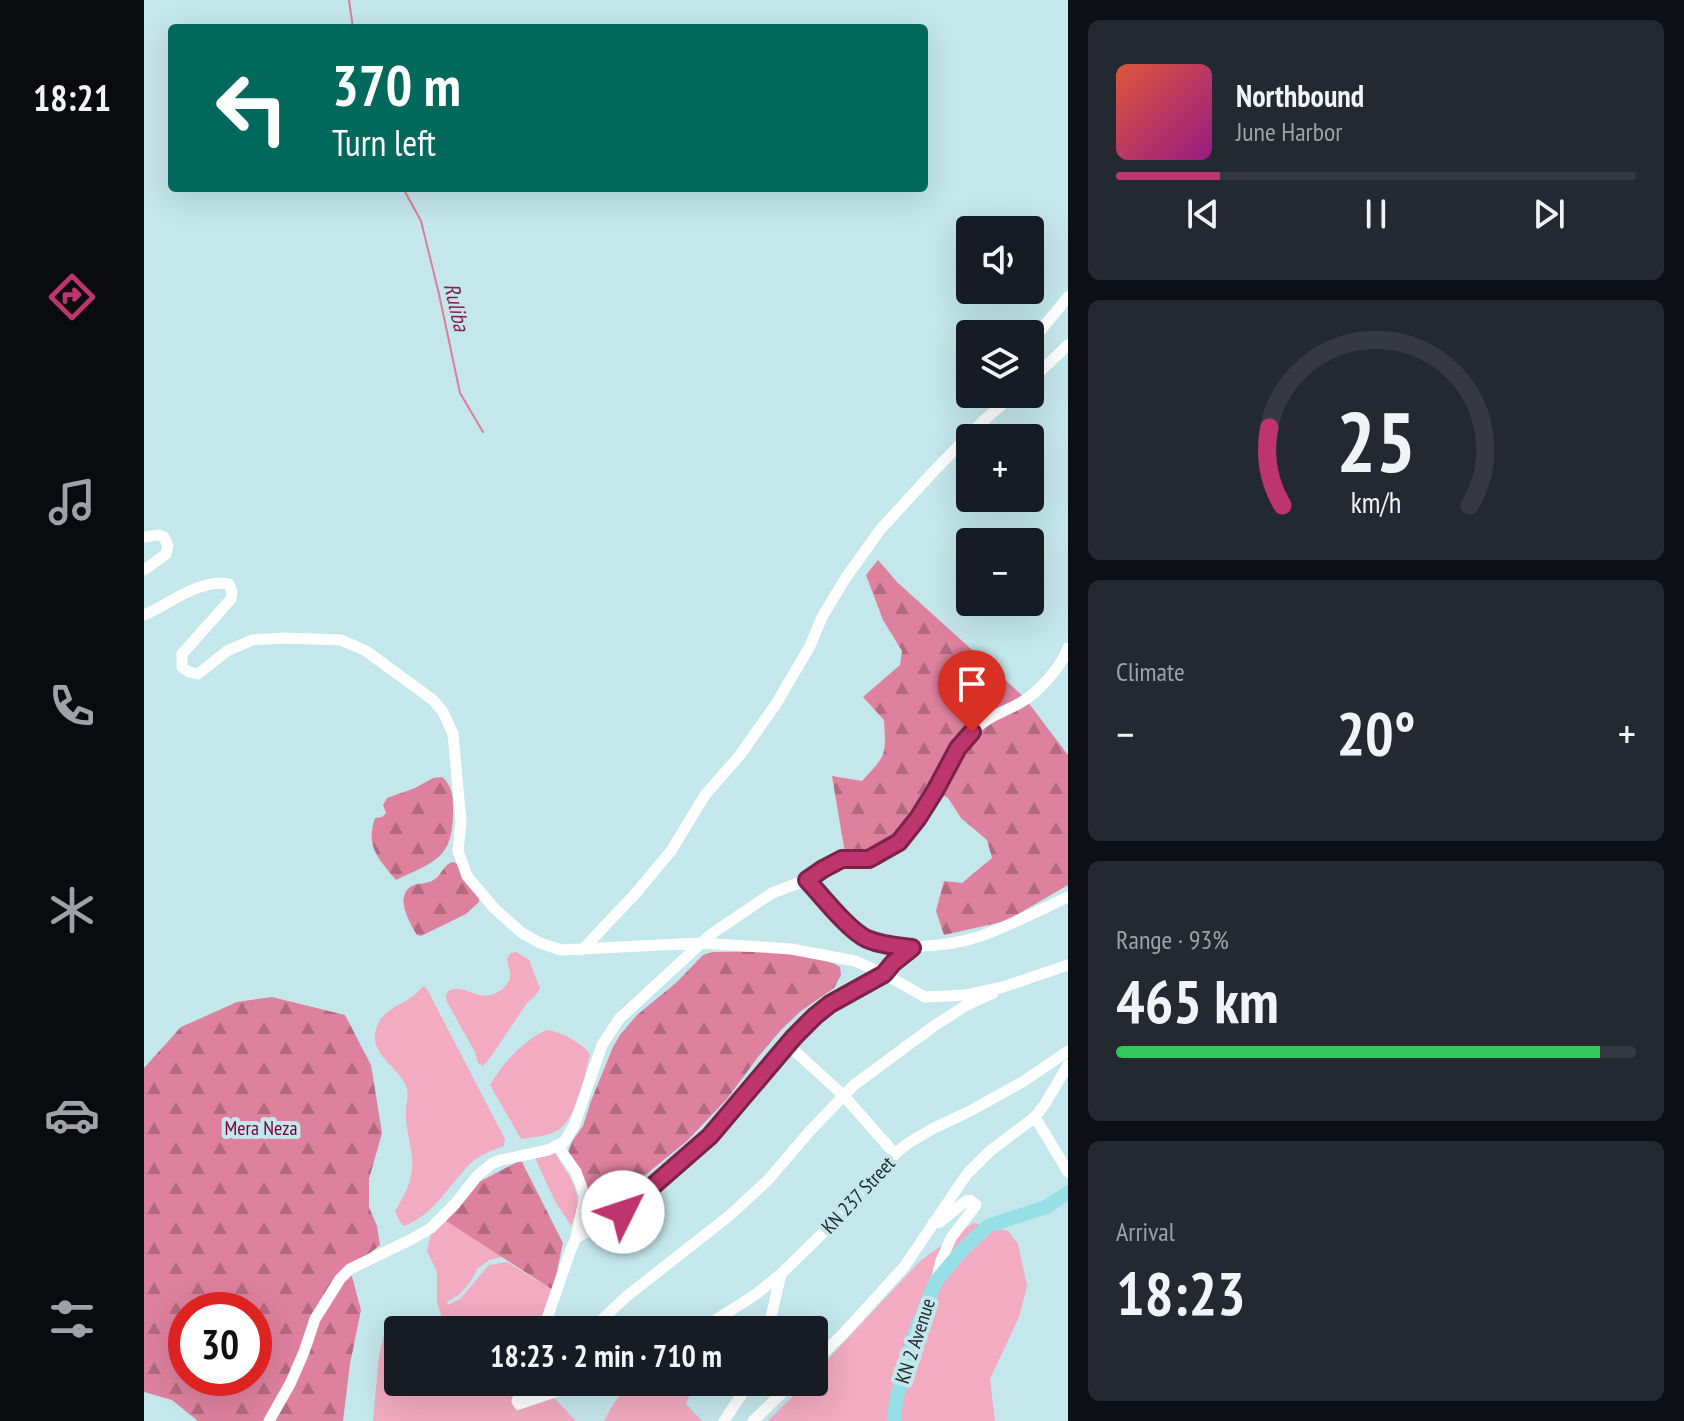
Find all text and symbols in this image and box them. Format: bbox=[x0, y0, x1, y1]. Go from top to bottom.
text: 370 m bbox=[332, 49, 461, 121]
icon: left bbox=[200, 56, 304, 160]
text: 18:21 bbox=[33, 74, 111, 121]
text: Northbound bbox=[1236, 76, 1364, 115]
text: June Harbor bbox=[1236, 115, 1342, 148]
text: Turn left bbox=[332, 119, 436, 166]
icon: previous bbox=[1181, 192, 1225, 236]
icon: pause bbox=[1354, 192, 1398, 236]
icon: next bbox=[1527, 192, 1571, 236]
map controls bbox=[956, 216, 1044, 616]
button: sound bbox=[956, 216, 1044, 304]
icon: directions bbox=[44, 269, 100, 325]
water label: Ruliba bbox=[438, 280, 476, 335]
button: layers bbox=[956, 320, 1044, 408]
text: 25 bbox=[1336, 387, 1416, 495]
button: + bbox=[956, 424, 1044, 512]
icon: music bbox=[44, 474, 100, 530]
text: km/h bbox=[1351, 484, 1401, 521]
button: − bbox=[956, 528, 1044, 616]
pin bbox=[938, 650, 1006, 732]
text: Climate bbox=[1116, 655, 1185, 688]
icon: arrive bbox=[950, 662, 994, 706]
icon: phone bbox=[44, 678, 100, 734]
text: 20° bbox=[1336, 694, 1416, 772]
text: − bbox=[1116, 705, 1134, 762]
text: + bbox=[1618, 705, 1636, 762]
icon: climate bbox=[44, 882, 100, 938]
text: Range · 93% bbox=[1116, 923, 1229, 956]
text: 465 km bbox=[1116, 962, 1279, 1040]
icon: car bbox=[44, 1087, 100, 1143]
park label: Mera Neza bbox=[225, 1115, 297, 1141]
street label: KN 237 Street bbox=[816, 1150, 901, 1239]
position arrow bbox=[581, 1170, 665, 1254]
text: Arrival bbox=[1116, 1215, 1175, 1248]
text: 18:23 bbox=[1116, 1254, 1246, 1332]
icon: filters bbox=[44, 1291, 100, 1347]
speed limit sign: 30 bbox=[168, 1292, 272, 1396]
street label: KN 2 Avenue bbox=[889, 1295, 941, 1387]
text: 18:23 · 2 min · 710 m bbox=[490, 1336, 722, 1375]

